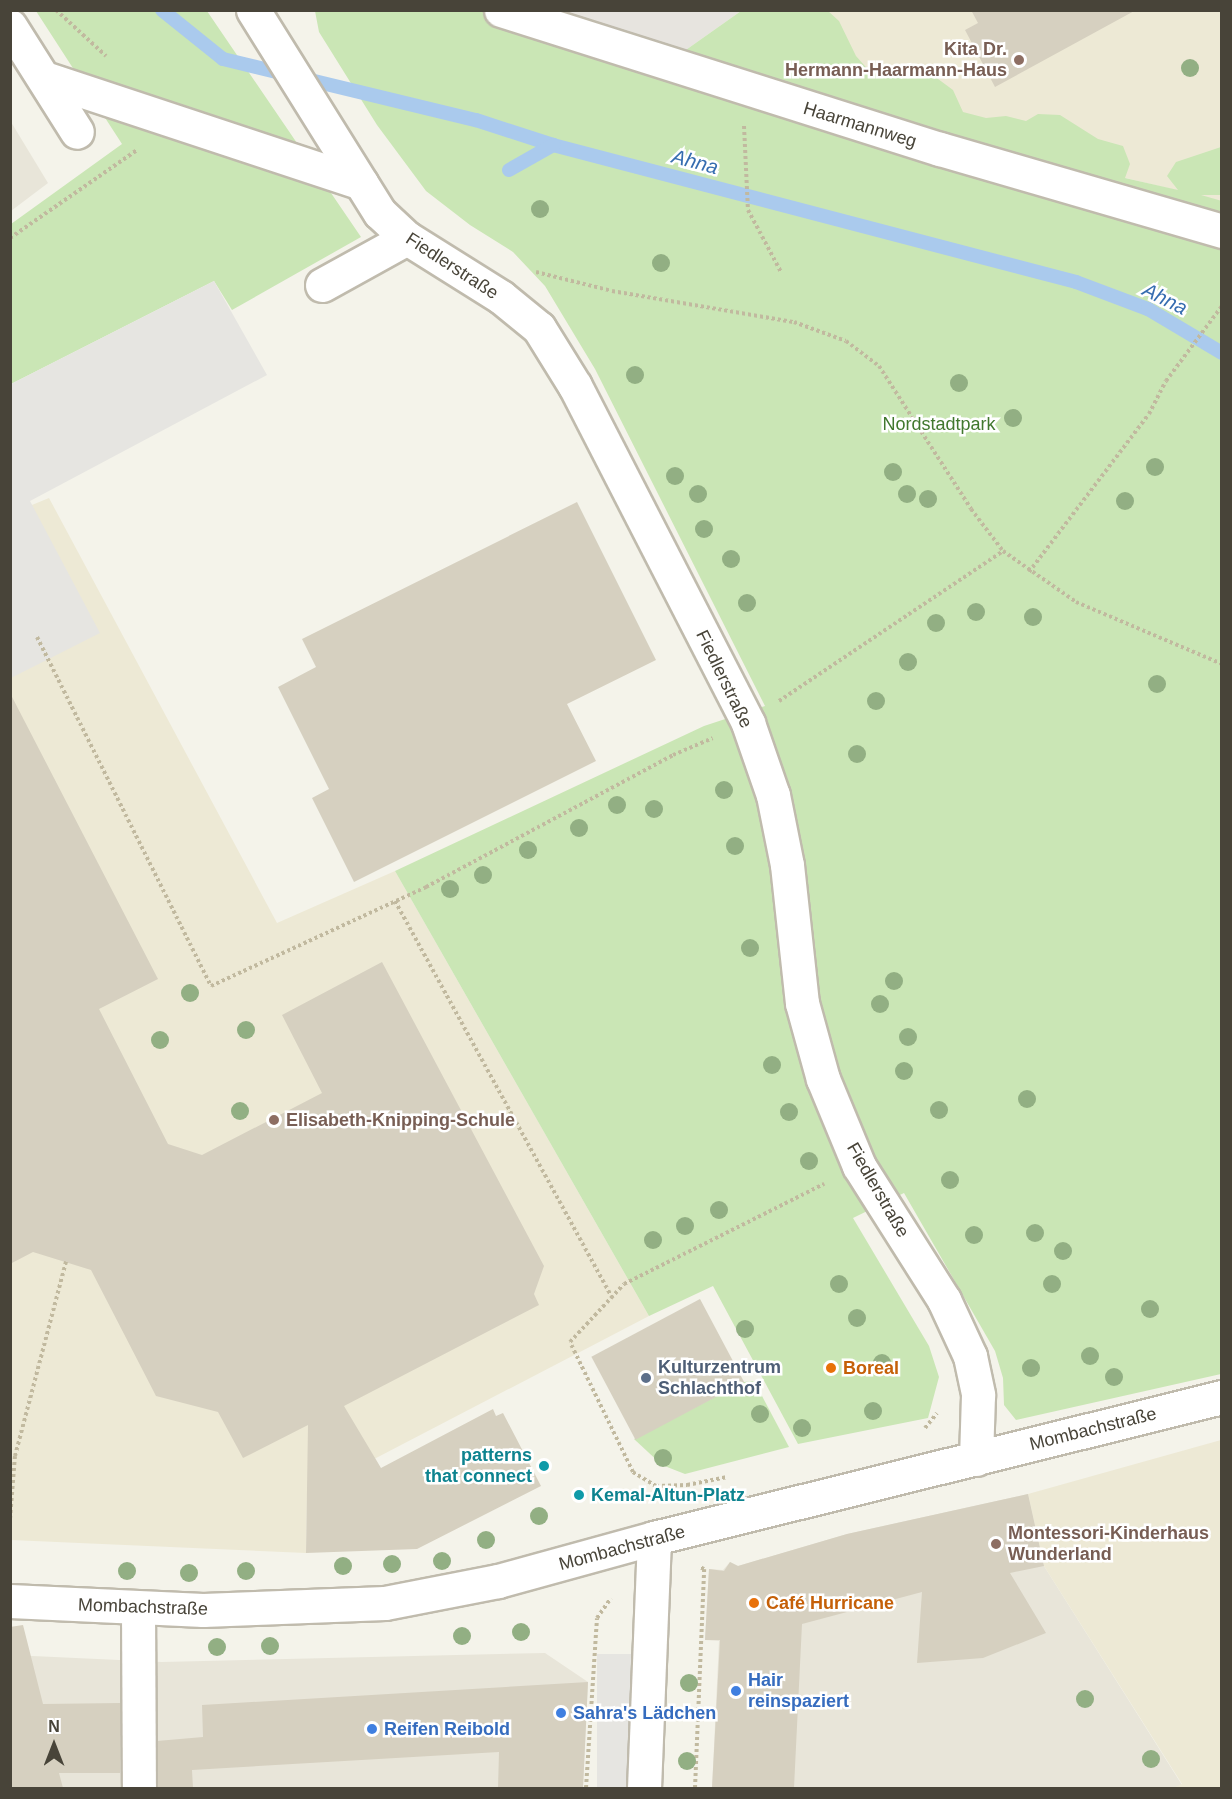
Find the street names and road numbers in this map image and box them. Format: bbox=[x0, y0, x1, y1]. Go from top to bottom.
street label: Haarmannweg bbox=[801, 98, 919, 152]
street label: Fiedlerstraße bbox=[402, 228, 502, 304]
street label: Fiedlerstraße bbox=[691, 627, 757, 731]
street label: Fiedlerstraße bbox=[842, 1139, 914, 1241]
street label: Mombachstraße bbox=[1027, 1403, 1159, 1455]
street label: Mombachstraße bbox=[556, 1521, 688, 1575]
street label: Mombachstraße bbox=[78, 1594, 208, 1620]

